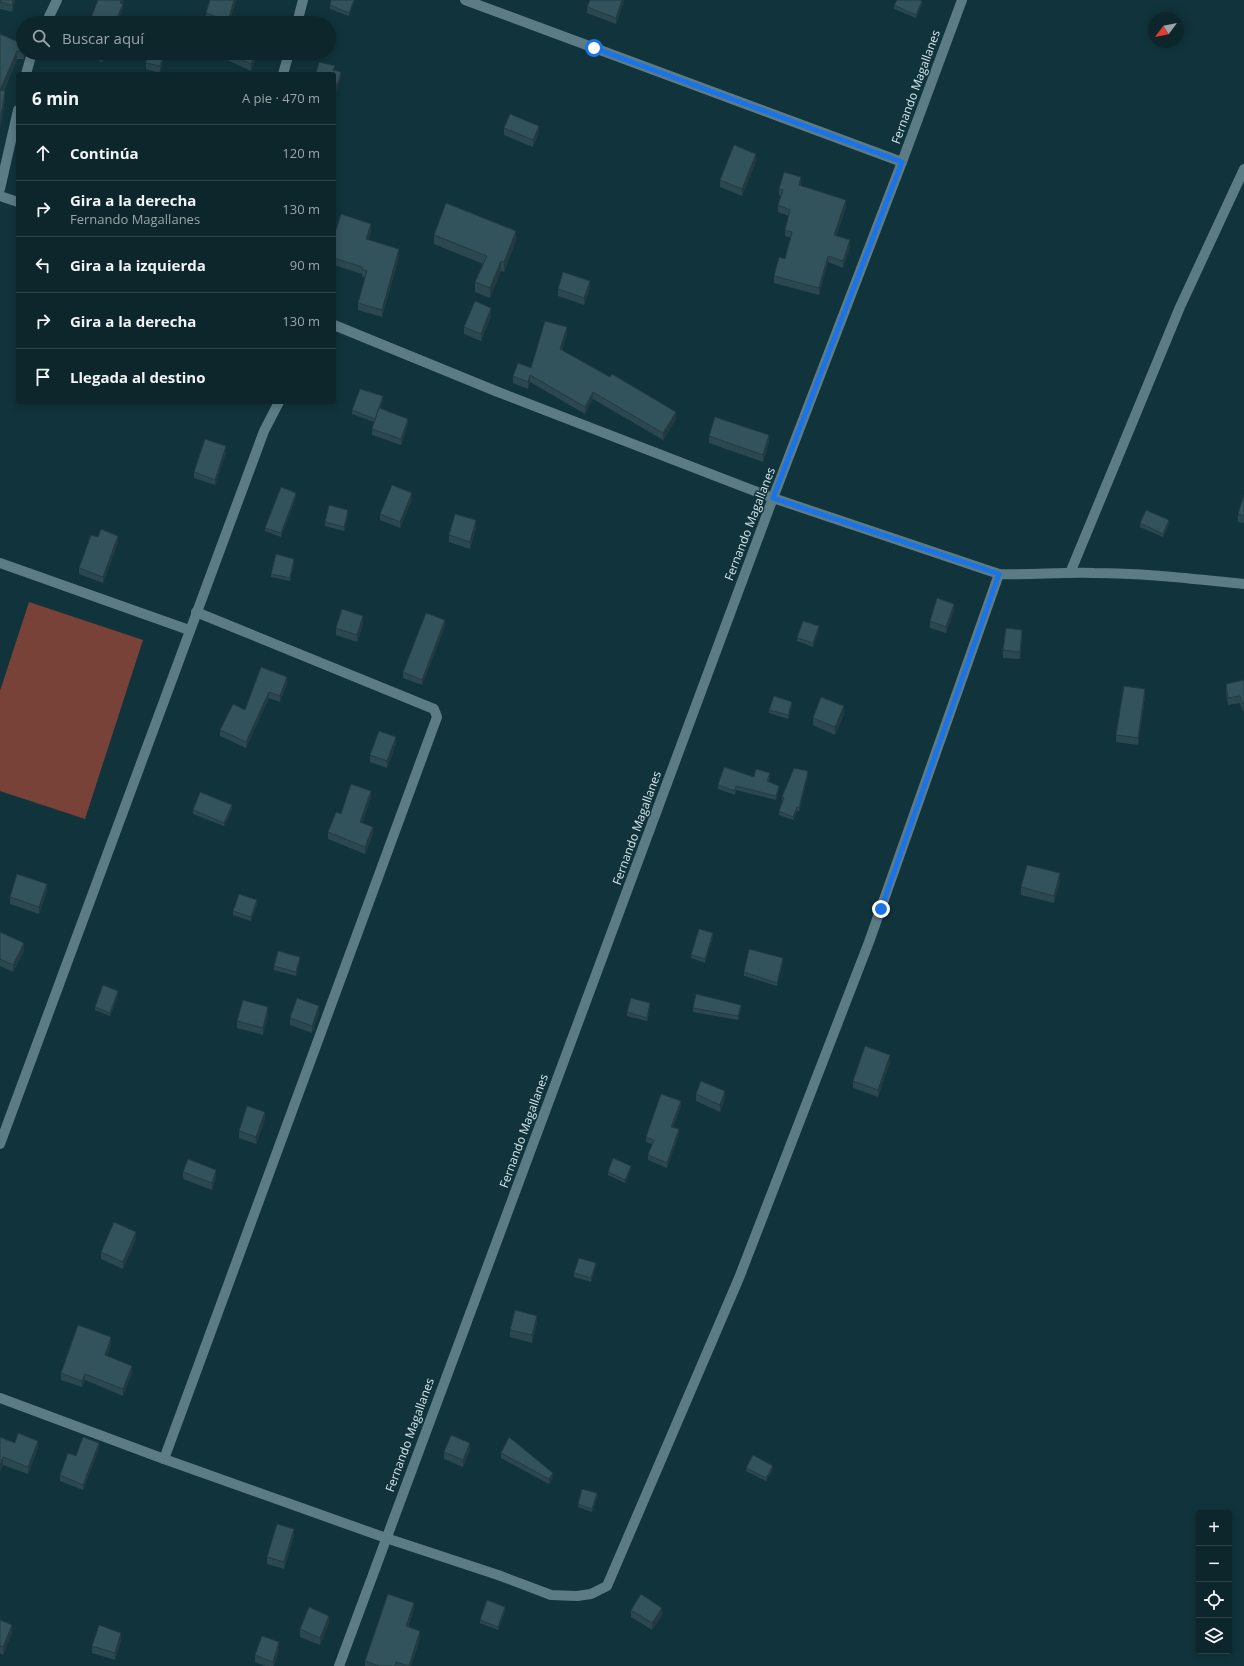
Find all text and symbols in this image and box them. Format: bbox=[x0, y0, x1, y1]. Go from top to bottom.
north arrow bbox=[1148, 12, 1184, 48]
search box bbox=[16, 16, 336, 60]
icon: search bbox=[30, 27, 52, 49]
street label: Fernando Magallanes bbox=[887, 27, 944, 146]
text: Buscar aquí bbox=[62, 28, 144, 48]
route start bbox=[585, 39, 603, 57]
text: 6 min bbox=[32, 87, 79, 110]
text: A pie · 470 m bbox=[242, 89, 320, 107]
icon: ahead bbox=[32, 142, 54, 164]
text: Continúa bbox=[70, 143, 139, 163]
text: 120 m bbox=[282, 144, 320, 162]
text: Gira a la derecha bbox=[70, 190, 196, 210]
icon: right bbox=[32, 198, 54, 220]
text: 130 m bbox=[282, 200, 320, 218]
text: Fernando Magallanes bbox=[70, 210, 200, 228]
icon: left bbox=[32, 254, 54, 276]
text: Gira a la izquierda bbox=[70, 255, 206, 275]
text: 90 m bbox=[290, 256, 320, 274]
icon: right bbox=[32, 310, 54, 332]
text: Gira a la derecha bbox=[70, 311, 196, 331]
text: 130 m bbox=[282, 312, 320, 330]
icon: arrive bbox=[32, 366, 54, 388]
text: Llegada al destino bbox=[70, 367, 205, 387]
street label: Fernando Magallanes bbox=[720, 464, 779, 583]
street label: Fernando Magallanes bbox=[608, 768, 665, 887]
route end bbox=[872, 900, 890, 918]
street label: Fernando Magallanes bbox=[495, 1071, 552, 1190]
street label: Fernando Magallanes bbox=[381, 1375, 438, 1494]
map controls bbox=[1196, 1510, 1232, 1654]
button: + bbox=[1196, 1510, 1232, 1546]
button: − bbox=[1196, 1546, 1232, 1582]
button: locate bbox=[1196, 1582, 1232, 1618]
button: layers bbox=[1196, 1618, 1232, 1654]

